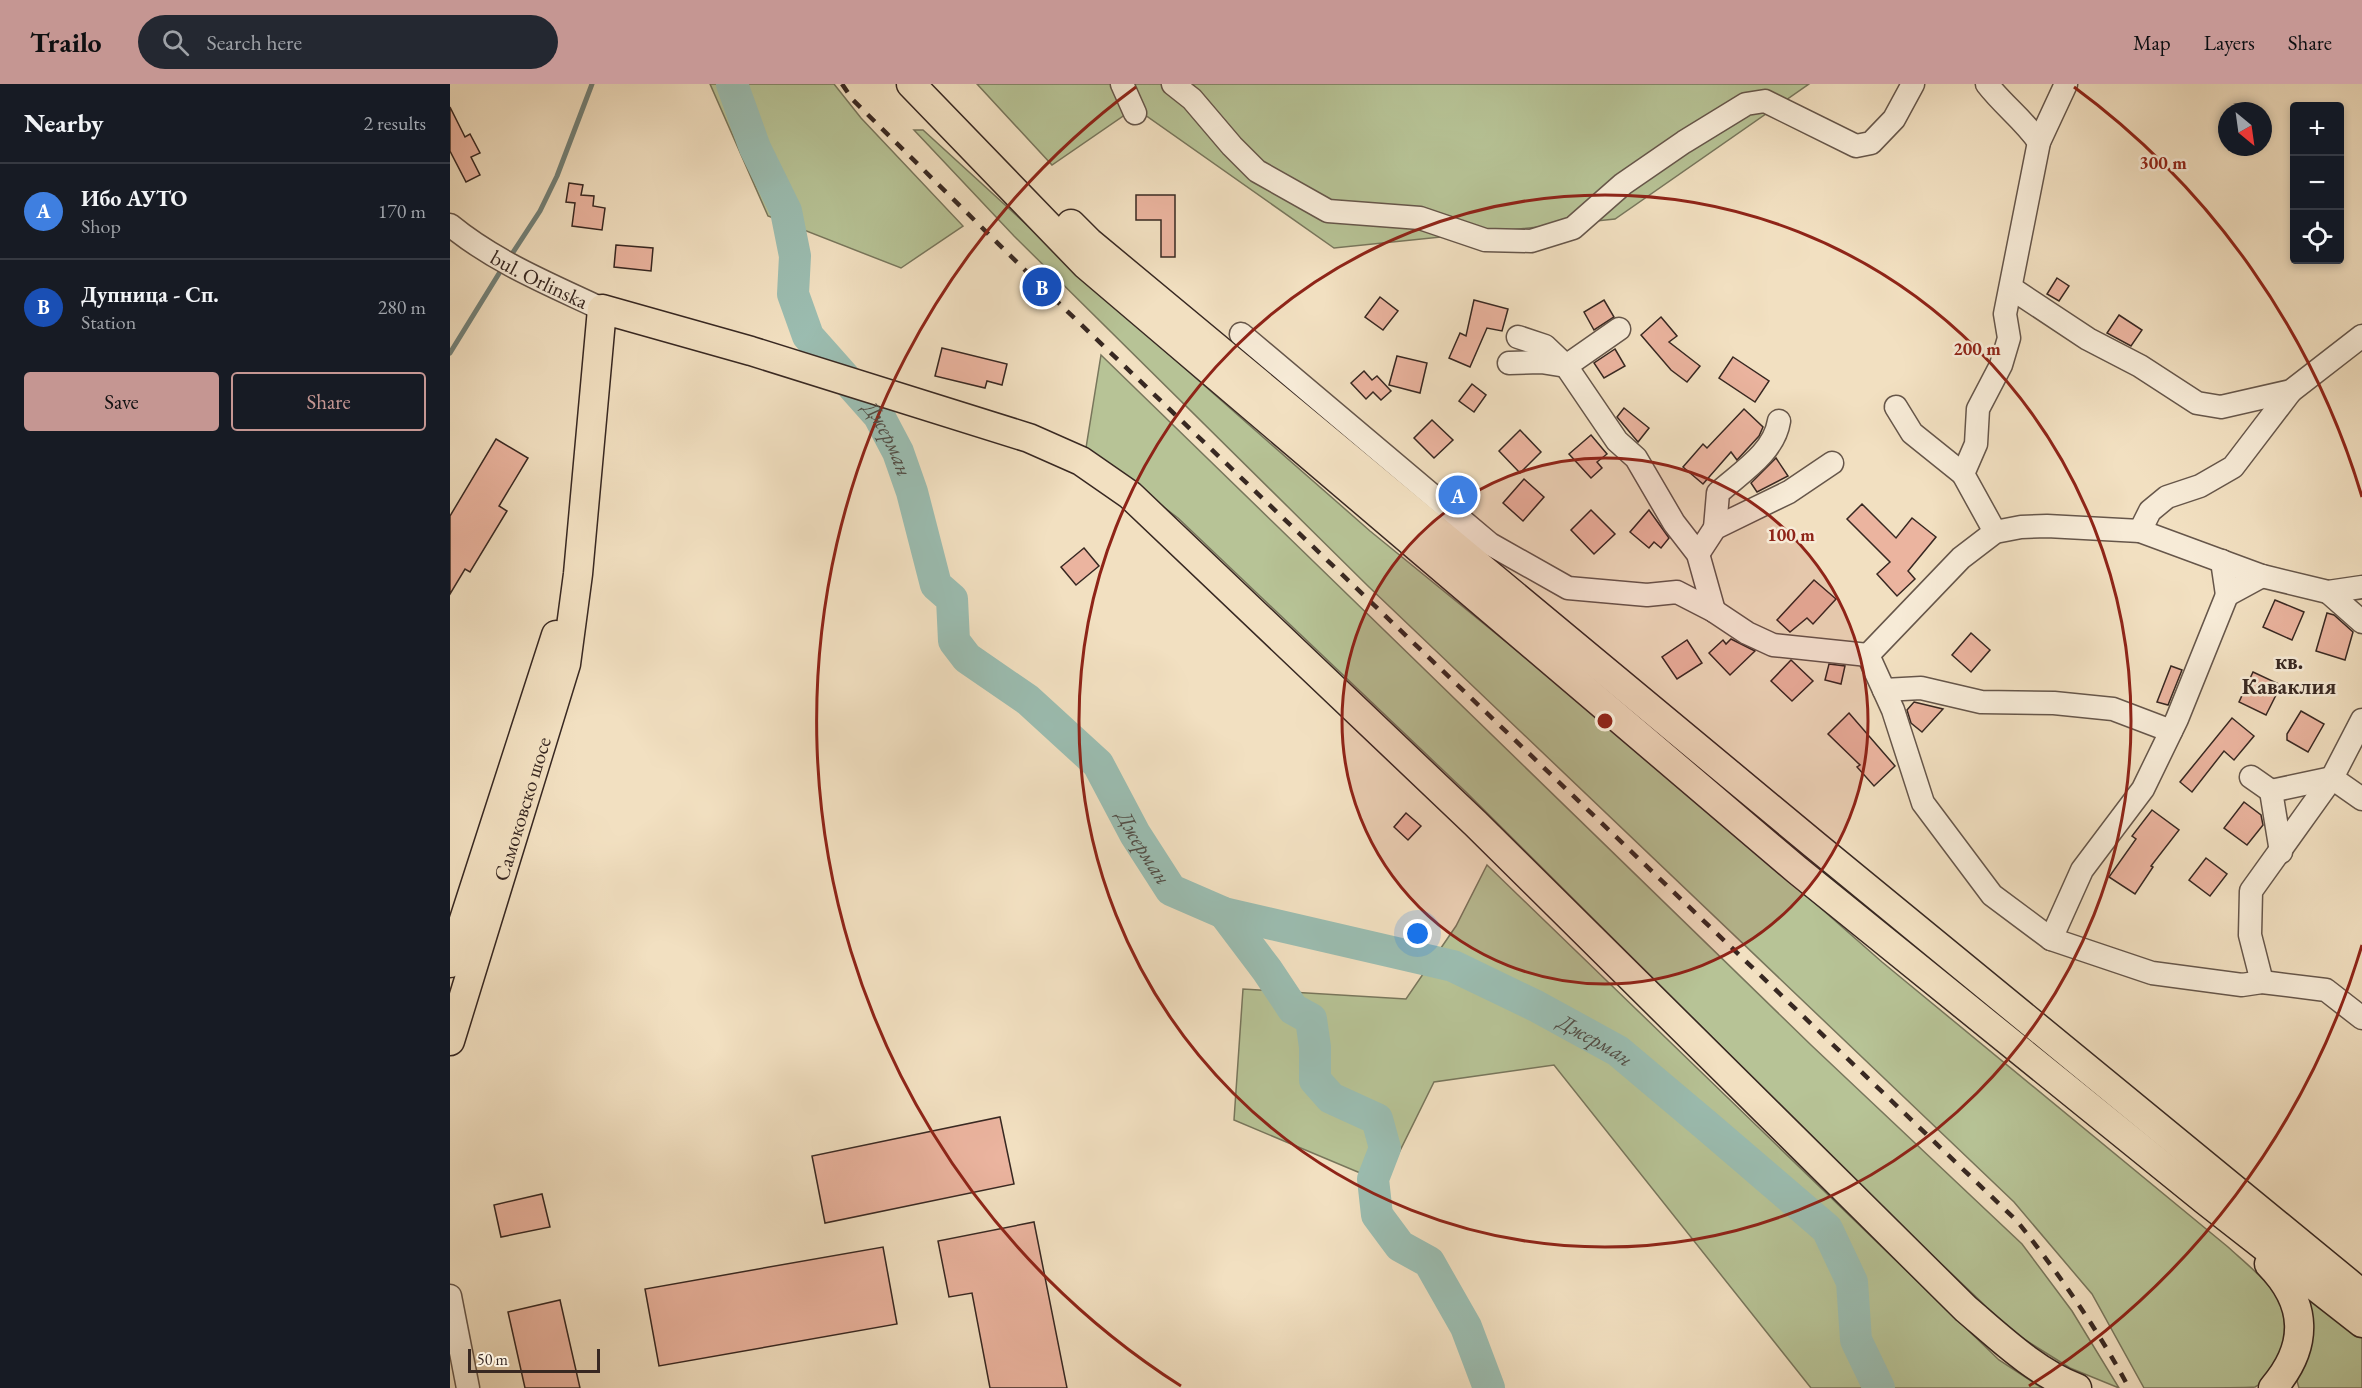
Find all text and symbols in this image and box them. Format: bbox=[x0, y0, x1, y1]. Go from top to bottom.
search box bbox=[138, 15, 558, 69]
text: Trailo bbox=[30, 24, 102, 60]
icon: search bbox=[159, 26, 192, 59]
text: Search here bbox=[207, 28, 302, 57]
text: Map bbox=[2133, 29, 2171, 56]
text: Layers bbox=[2204, 29, 2255, 56]
text: Share bbox=[2288, 29, 2332, 56]
north arrow bbox=[2218, 102, 2272, 156]
map controls bbox=[2290, 102, 2344, 264]
button: + bbox=[2290, 102, 2344, 156]
text: Nearby bbox=[24, 106, 104, 140]
text: 2 results bbox=[363, 110, 426, 136]
text: 300 m bbox=[2139, 151, 2187, 174]
button: − bbox=[2290, 156, 2344, 210]
text: Ибо АУТО bbox=[81, 184, 187, 213]
text: A bbox=[36, 198, 51, 224]
text: 170 m bbox=[378, 198, 426, 224]
button: locate bbox=[2290, 210, 2344, 264]
text: Shop bbox=[81, 213, 121, 239]
street label: bul. Orlinska bbox=[486, 243, 593, 315]
pin: B bbox=[1022, 264, 1062, 310]
text: Дупница - Сп. bbox=[81, 280, 219, 309]
text: B bbox=[37, 294, 50, 320]
text: 280 m bbox=[378, 294, 426, 320]
text: Station bbox=[81, 309, 136, 335]
text: 200 m bbox=[1953, 337, 2001, 360]
button: Save bbox=[24, 372, 219, 431]
button: Share bbox=[231, 372, 426, 431]
water label: Джерман bbox=[856, 392, 920, 480]
pin: A bbox=[1438, 472, 1478, 518]
text: 100 m bbox=[1767, 523, 1815, 546]
district label: кв. Каваклия bbox=[2242, 647, 2336, 701]
centre of rings bbox=[1595, 711, 1615, 731]
street label: Самоковско шосе bbox=[487, 733, 556, 884]
water label: Джерман bbox=[1110, 804, 1178, 890]
your location bbox=[1403, 919, 1432, 948]
water label: Джерман bbox=[1551, 1006, 1640, 1073]
scale bar bbox=[468, 1346, 600, 1374]
text: 50 m bbox=[477, 1349, 508, 1370]

